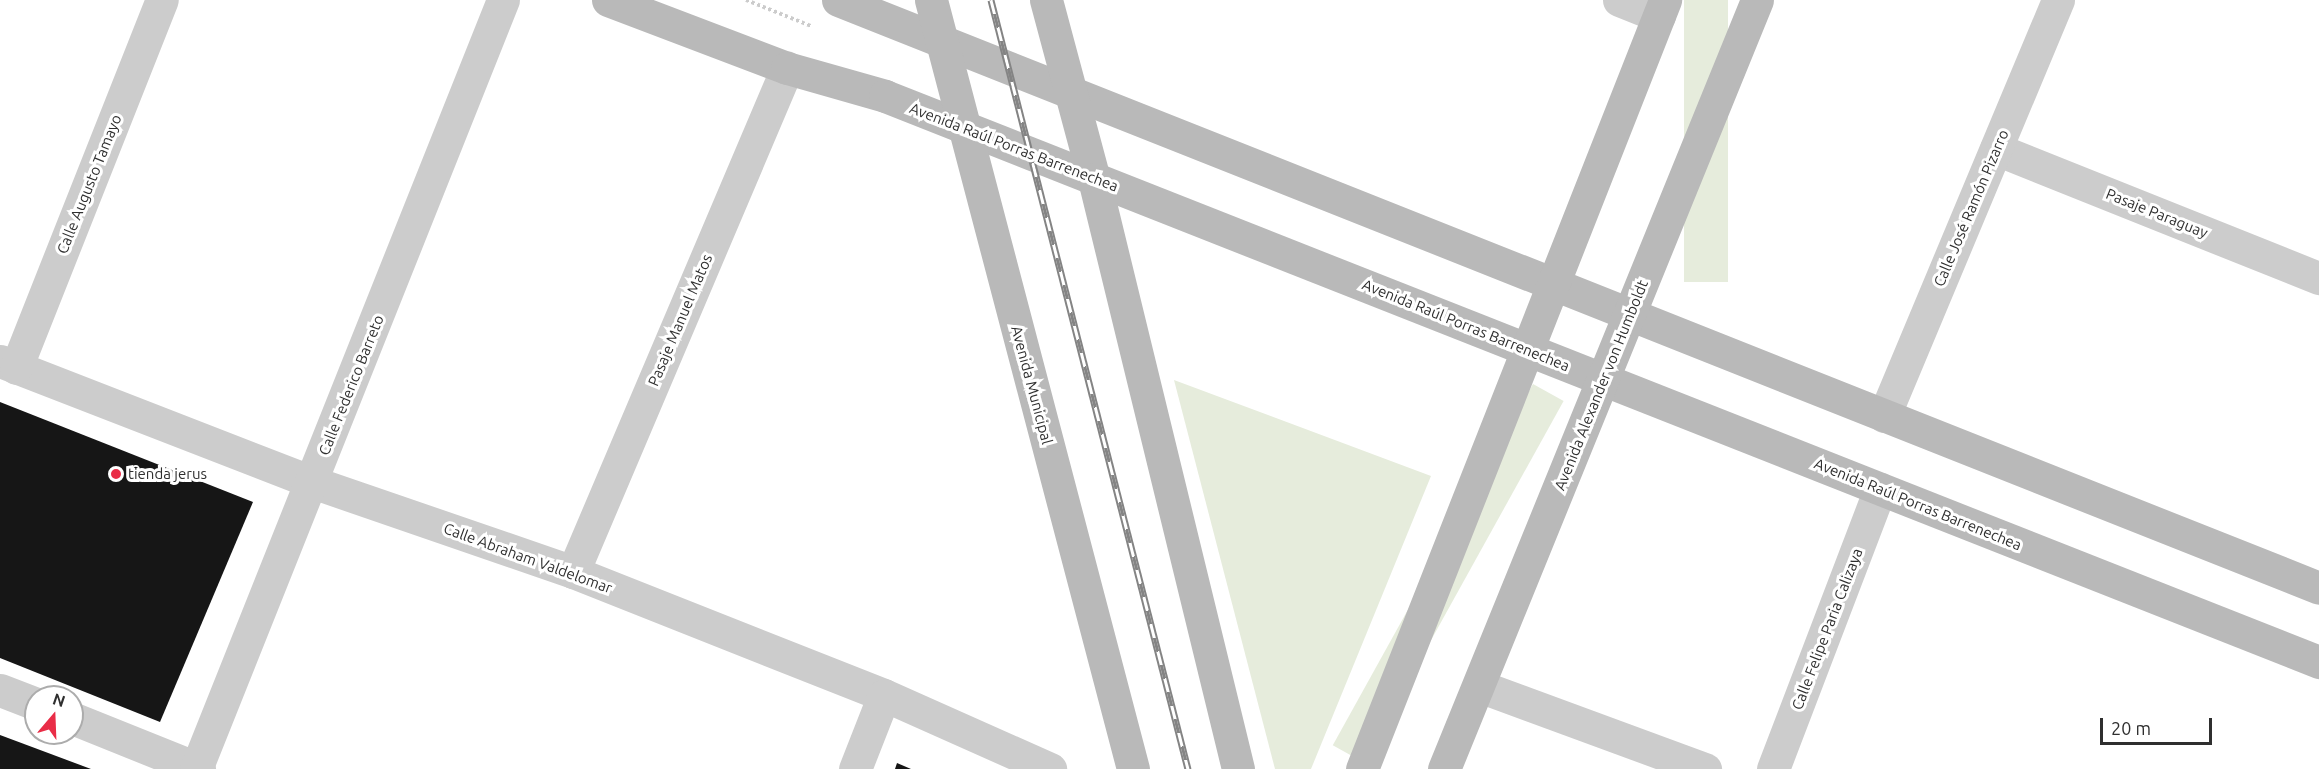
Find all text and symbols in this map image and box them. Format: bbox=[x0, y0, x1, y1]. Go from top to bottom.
street label: Avenida Raúl Porras Barrenechea bbox=[907, 99, 1121, 195]
street label: Calle Augusto Tamayo bbox=[53, 112, 125, 256]
street label: Calle José Ramón Pizarro bbox=[1930, 127, 2012, 289]
street label: Pasaje Paraguay bbox=[2103, 184, 2211, 242]
street label: Pasaje Manuel Matos bbox=[644, 251, 716, 389]
street label: Avenida Raúl Porras Barrenechea bbox=[1360, 275, 1572, 375]
street label: Avenida Alexander von Humboldt bbox=[1550, 277, 1652, 493]
street label: Calle Federico Barreto bbox=[315, 312, 387, 458]
street label: Avenida Municipal bbox=[1008, 324, 1056, 446]
street label: Avenida Raúl Porras Barrenechea bbox=[1812, 454, 2024, 554]
place label: tienda jerus bbox=[128, 465, 207, 483]
marker: tienda jerus bbox=[109, 467, 123, 481]
street label: Calle Abraham Valdelomar bbox=[441, 519, 615, 597]
street label: Calle Felipe Paria Calizaya bbox=[1788, 546, 1866, 712]
north arrow bbox=[24, 685, 84, 745]
text: N bbox=[51, 689, 68, 710]
scale bar bbox=[2103, 706, 2216, 744]
text: 20 m bbox=[2111, 718, 2151, 738]

